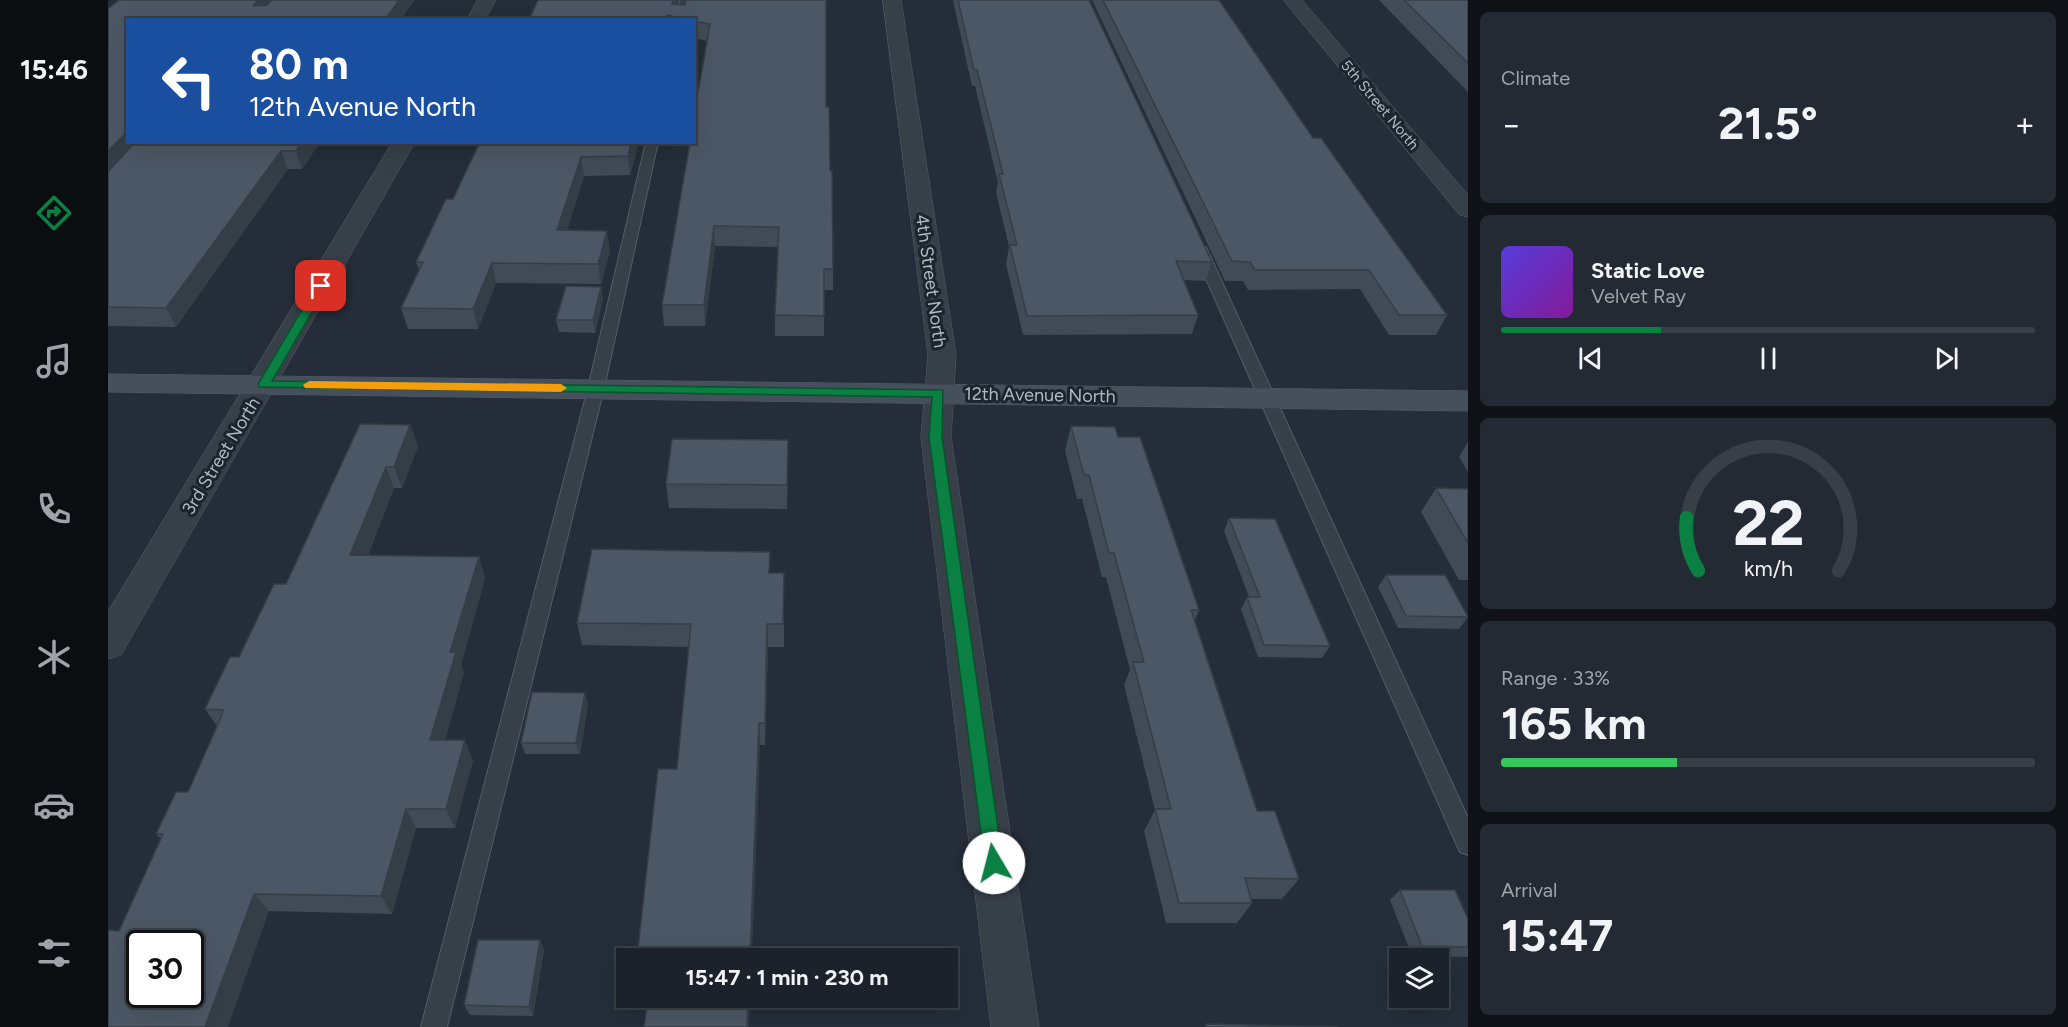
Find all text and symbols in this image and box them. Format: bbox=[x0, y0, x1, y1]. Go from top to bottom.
text: 80 m bbox=[249, 39, 349, 90]
icon: left bbox=[150, 42, 228, 120]
text: 15:46 bbox=[20, 53, 88, 86]
street label: 5th Street North bbox=[1337, 57, 1423, 153]
text: Climate bbox=[1501, 66, 1570, 90]
text: 12th Avenue North bbox=[249, 90, 476, 123]
text: 21.5° bbox=[1718, 96, 1818, 150]
text: − bbox=[1501, 105, 1522, 144]
text: + bbox=[2014, 105, 2035, 144]
icon: directions bbox=[33, 192, 75, 234]
street label: 4th Street North bbox=[911, 213, 951, 349]
text: Static Love bbox=[1591, 257, 1705, 284]
pin bbox=[295, 260, 346, 311]
icon: arrive bbox=[304, 269, 337, 302]
text: Velvet Ray bbox=[1591, 284, 1686, 308]
icon: music bbox=[33, 340, 75, 382]
icon: previous bbox=[1574, 342, 1607, 375]
icon: pause bbox=[1752, 342, 1785, 375]
icon: next bbox=[1930, 342, 1963, 375]
street label: 12th Avenue North bbox=[964, 383, 1116, 407]
street label: 3rd Street North bbox=[177, 393, 265, 519]
text: 22 bbox=[1732, 486, 1804, 561]
icon: phone bbox=[33, 488, 75, 530]
text: km/h bbox=[1744, 556, 1792, 581]
icon: climate bbox=[33, 636, 75, 678]
text: Range · 33% bbox=[1501, 666, 1610, 690]
text: 165 km bbox=[1501, 696, 1646, 750]
icon: car bbox=[33, 784, 75, 826]
position arrow bbox=[962, 831, 1026, 895]
text: Arrival bbox=[1501, 878, 1557, 902]
text: 15:47 bbox=[1501, 908, 1613, 962]
speed limit sign: 30 bbox=[126, 930, 204, 1008]
icon: filters bbox=[33, 932, 75, 974]
map controls bbox=[1389, 948, 1449, 1008]
button: layers bbox=[1389, 948, 1449, 1008]
text: 15:47 · 1 min · 230 m bbox=[686, 964, 888, 991]

